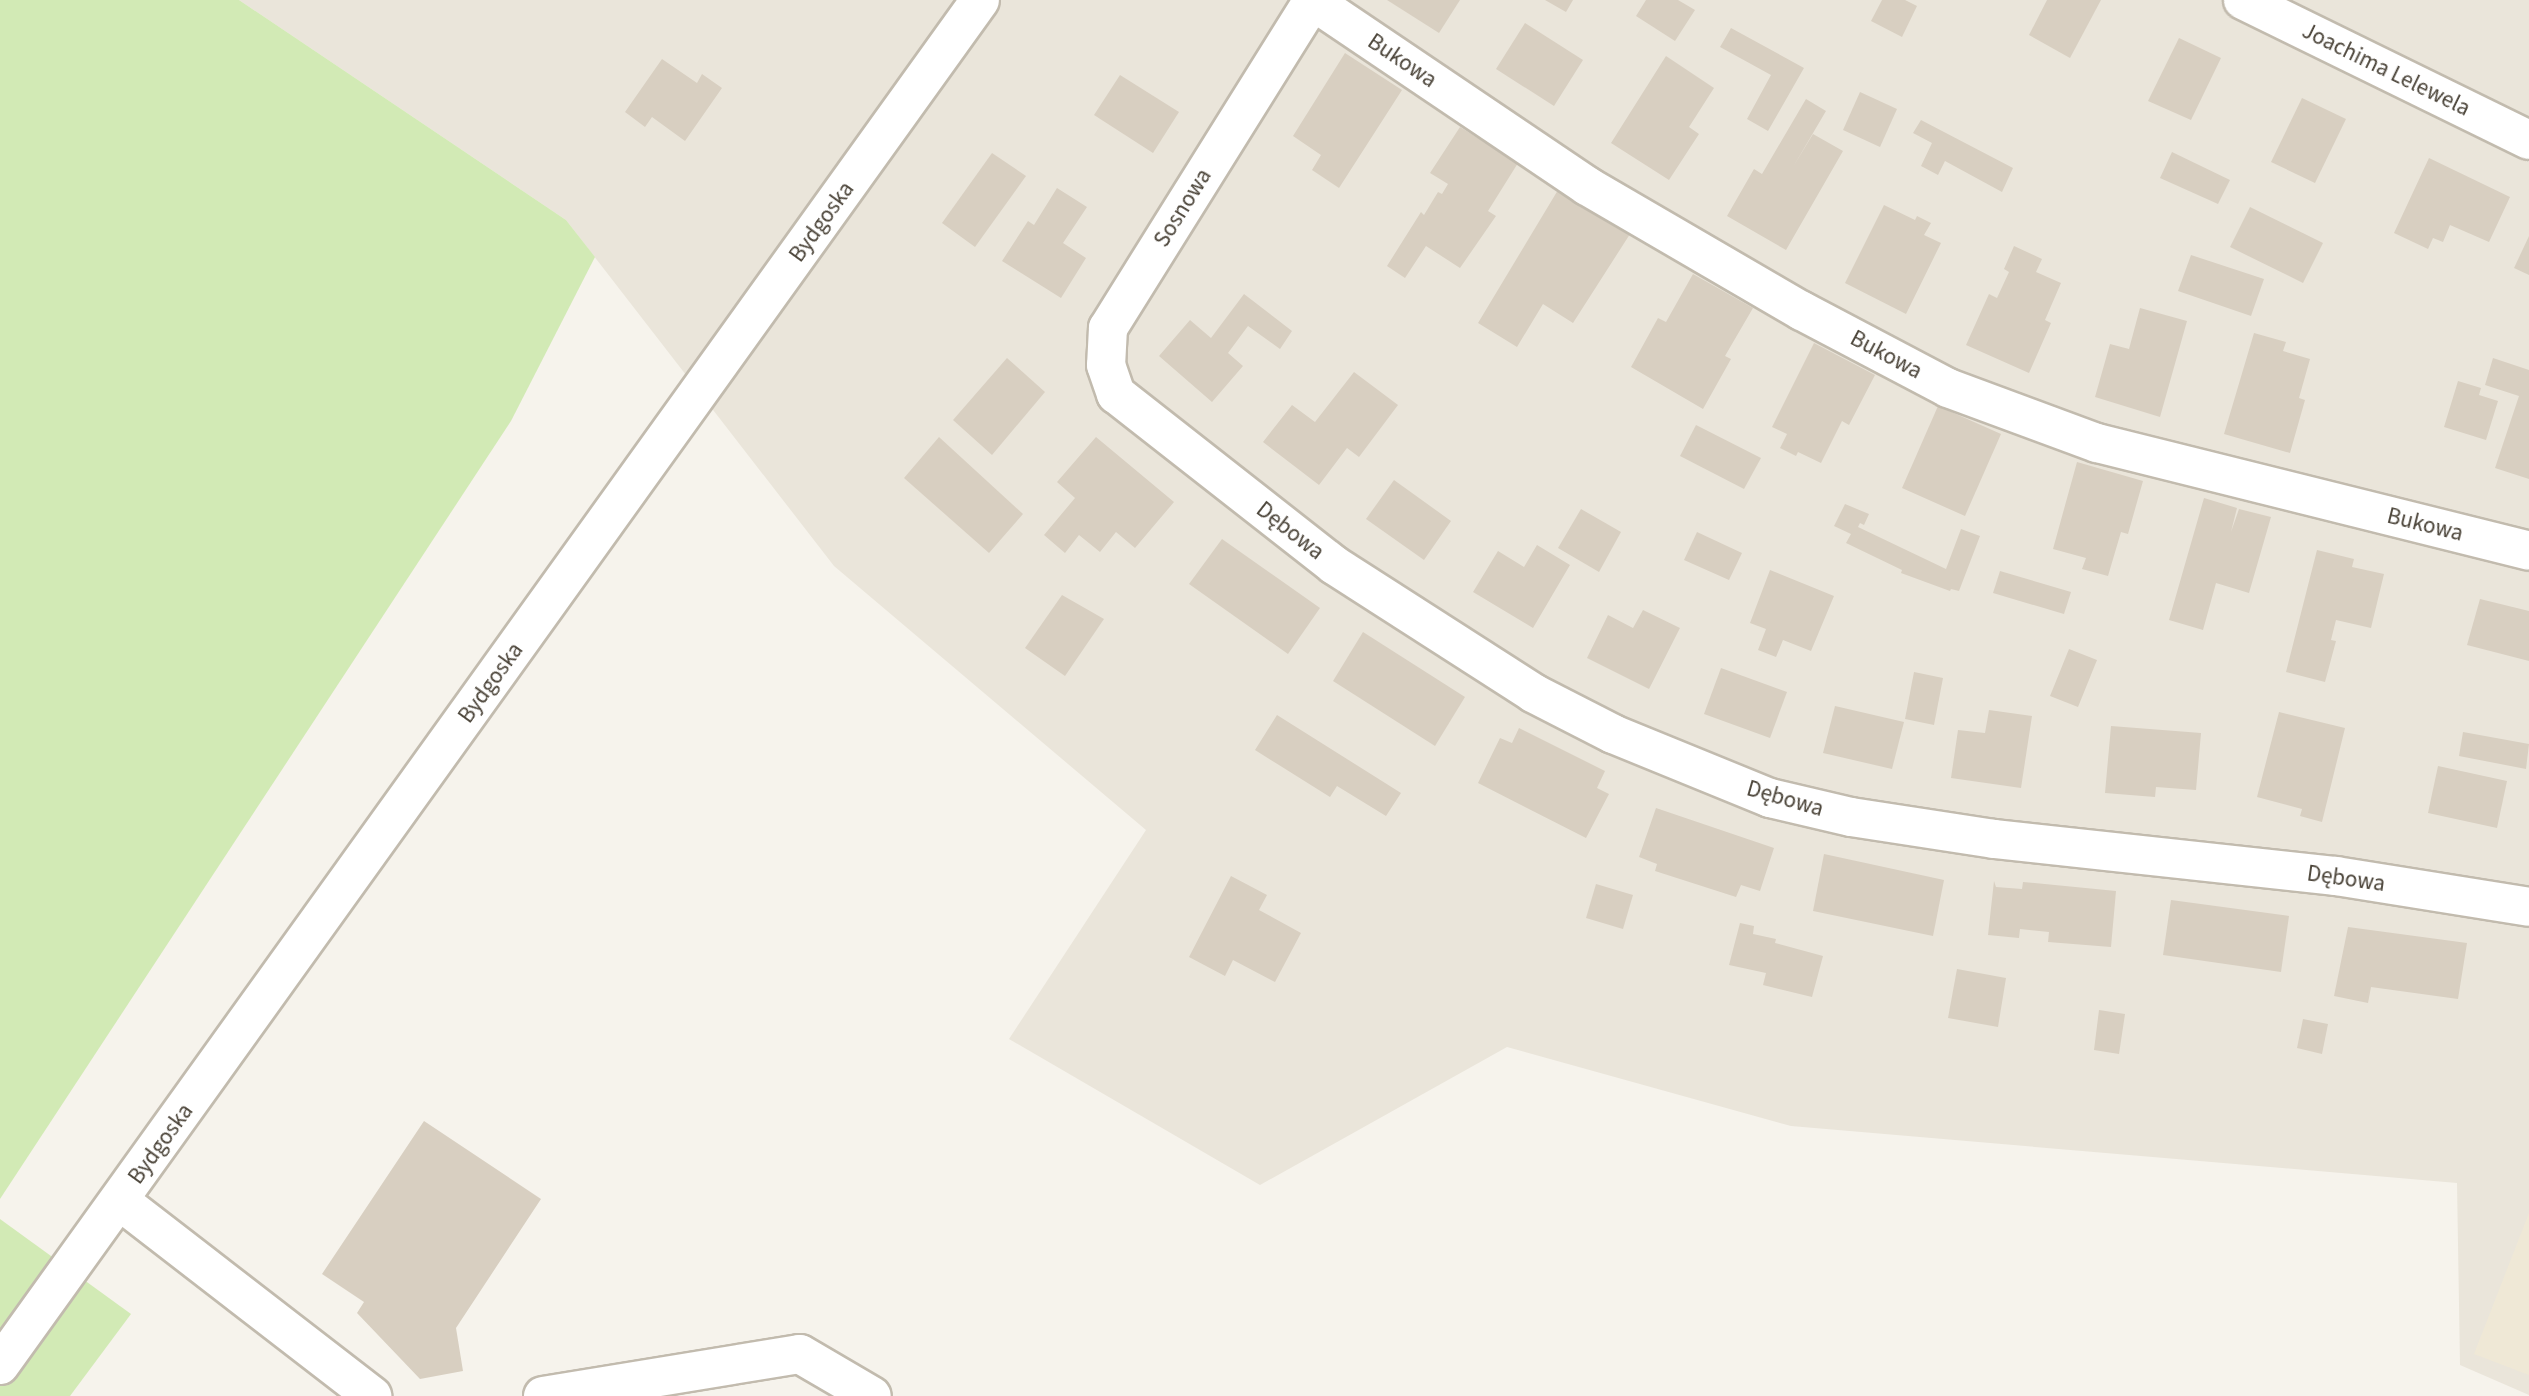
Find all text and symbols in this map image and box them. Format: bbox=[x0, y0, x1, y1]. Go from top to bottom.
street label: Joachima Lelewela bbox=[2297, 17, 2475, 123]
street label: Bukowa bbox=[1362, 28, 1442, 94]
street label: Sosnowa bbox=[1148, 164, 1218, 252]
street label: Bydgoska bbox=[784, 176, 860, 268]
street label: Bukowa bbox=[1845, 325, 1927, 385]
street label: Dębowa bbox=[1251, 496, 1329, 566]
street label: Bukowa bbox=[2384, 502, 2466, 548]
street label: Bydgoska bbox=[453, 637, 529, 729]
street label: Dębowa bbox=[1743, 775, 1827, 823]
street label: Dębowa bbox=[2305, 860, 2387, 898]
street label: Bydgoska bbox=[123, 1098, 199, 1190]

